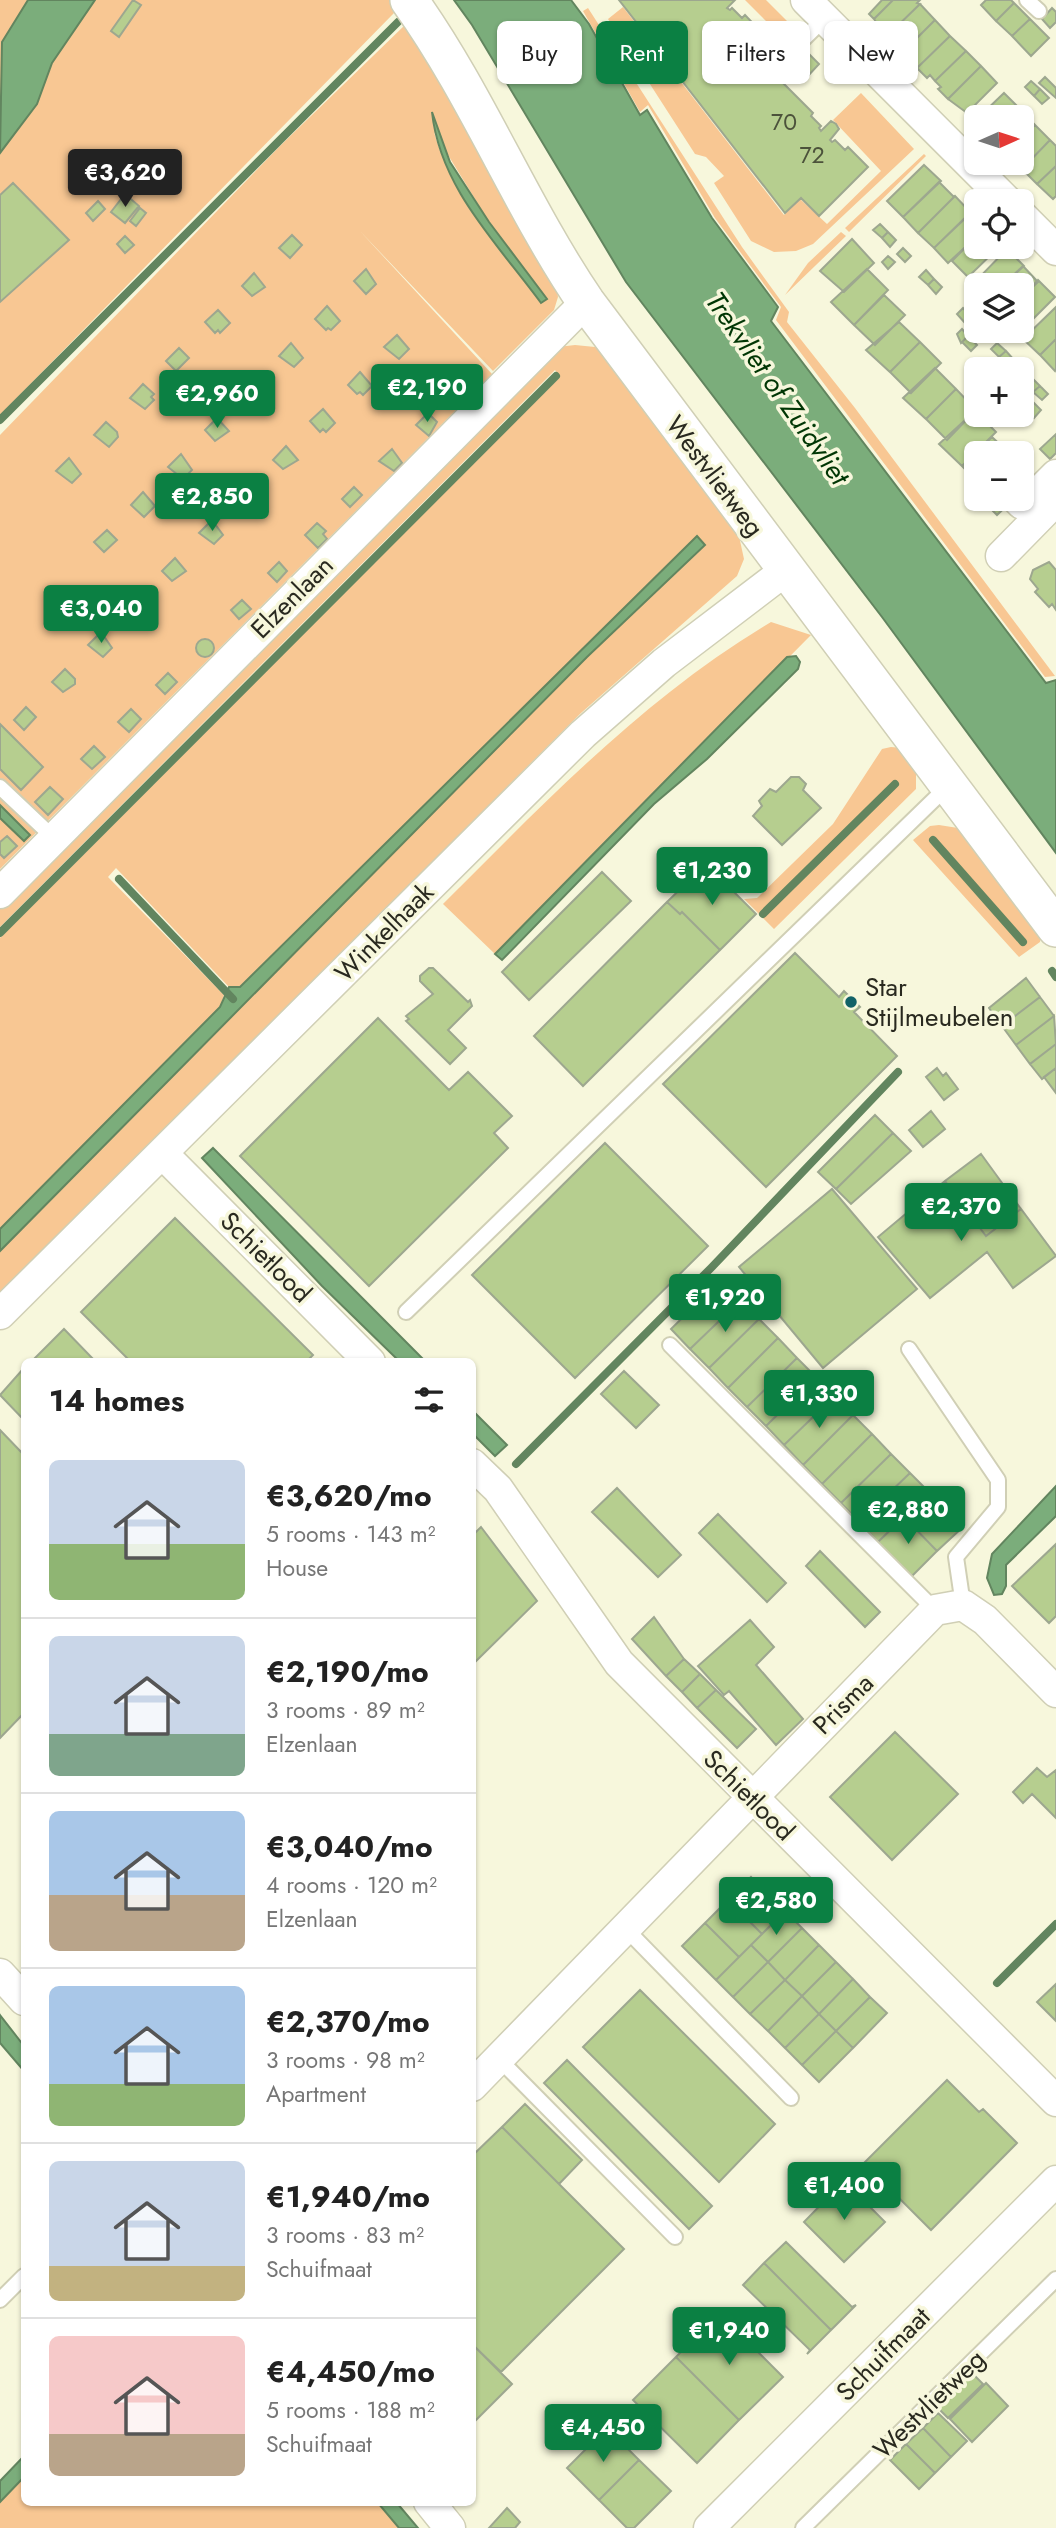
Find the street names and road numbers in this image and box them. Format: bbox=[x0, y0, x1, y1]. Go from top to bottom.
street label: Westvlietweg bbox=[657, 407, 773, 545]
street label: Elzenlaan bbox=[242, 547, 342, 647]
street label: Winkelhaak bbox=[326, 873, 443, 990]
street label: Schietlood bbox=[212, 1203, 320, 1311]
street label: Prisma bbox=[804, 1665, 882, 1743]
street label: Schietlood bbox=[695, 1741, 803, 1849]
street label: Schuifmaat bbox=[827, 2298, 939, 2410]
street label: Westvlietweg bbox=[864, 2341, 994, 2467]

